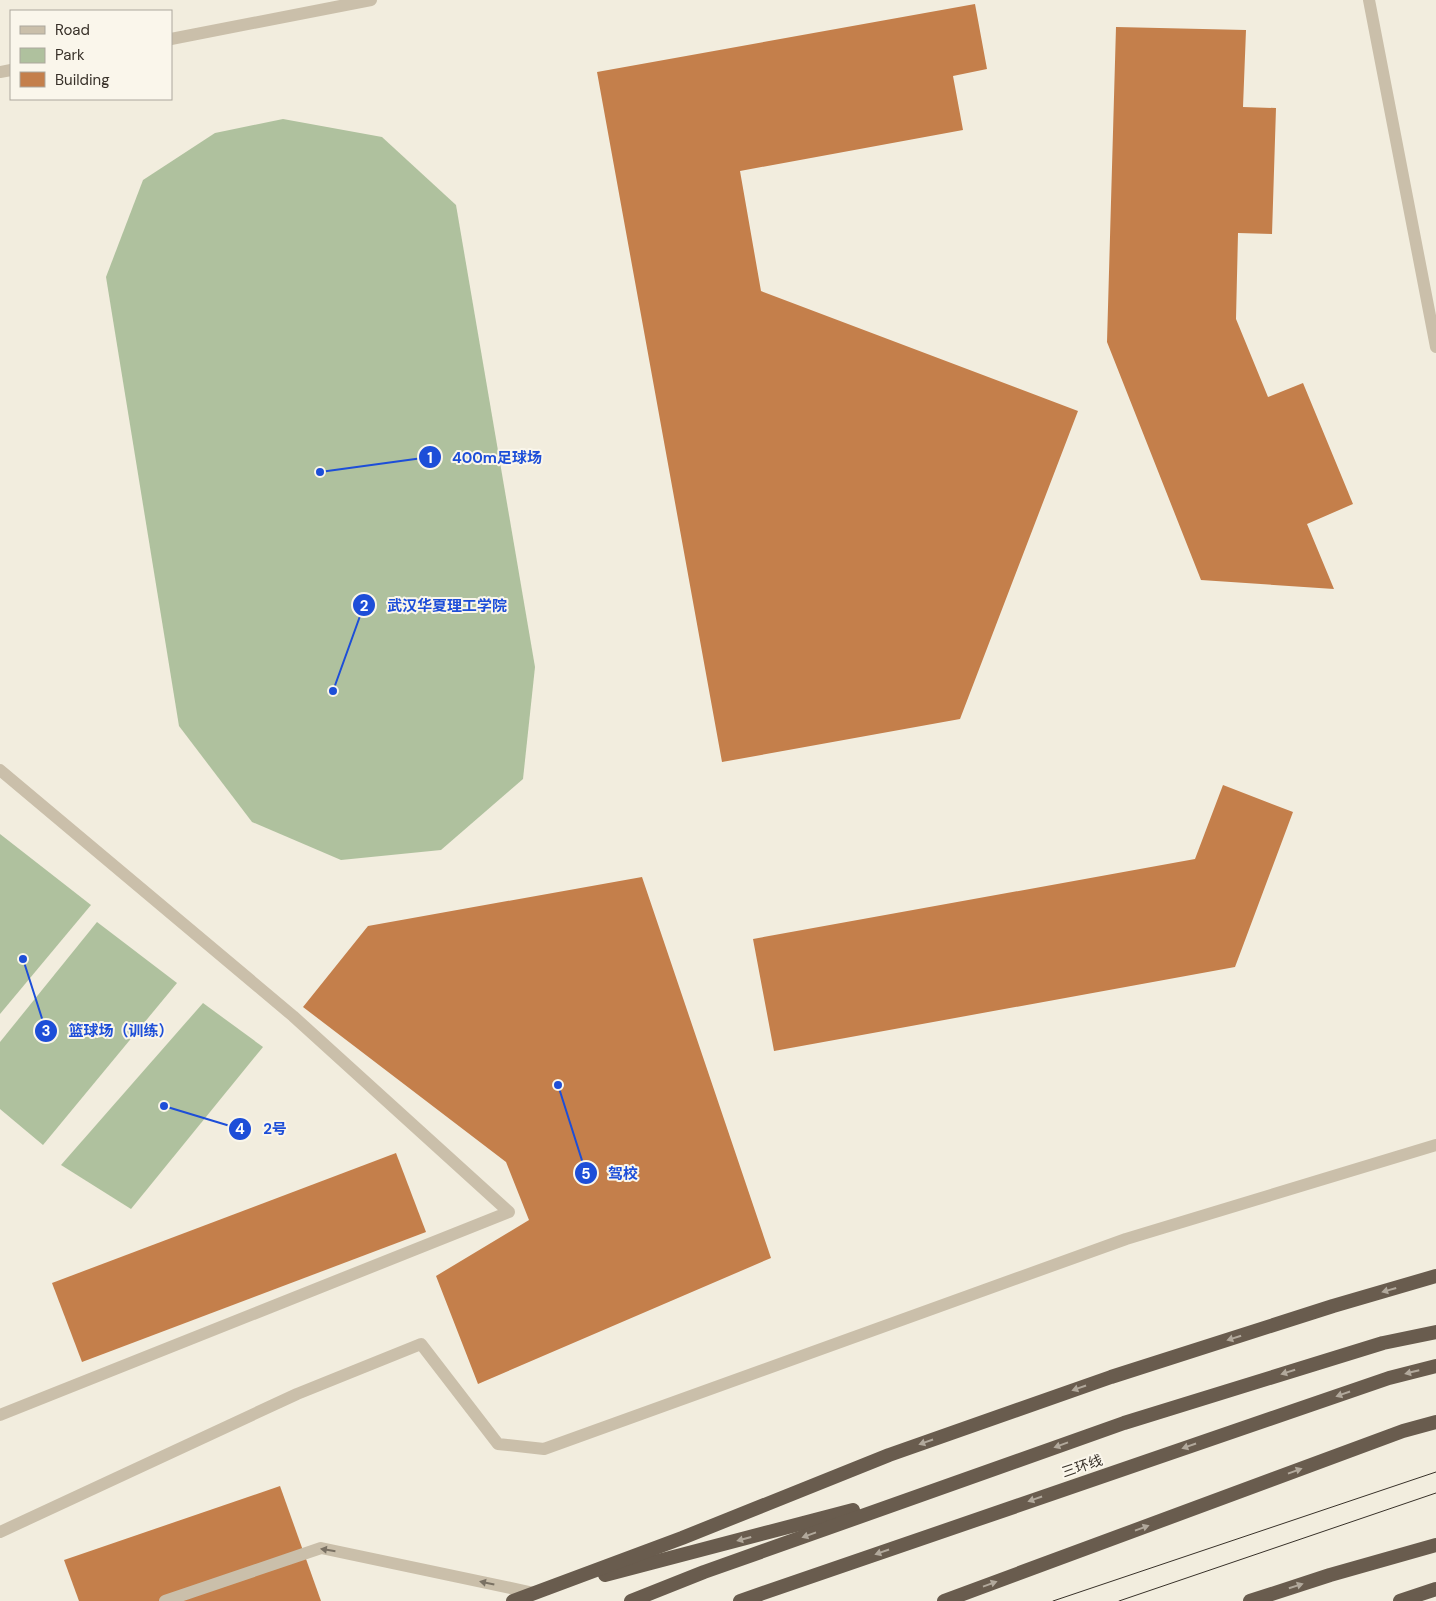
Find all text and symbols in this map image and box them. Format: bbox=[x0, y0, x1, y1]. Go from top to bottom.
legend bbox=[10, 10, 172, 100]
text: Road bbox=[55, 20, 90, 40]
text: Park bbox=[55, 45, 85, 65]
text: Building bbox=[55, 70, 110, 90]
callout: 400m足球场 bbox=[417, 442, 552, 472]
text: 1 bbox=[427, 448, 433, 468]
text: 400m足球场 bbox=[452, 448, 542, 468]
callout: 武汉华夏理工学院 bbox=[352, 590, 517, 620]
text: 2 bbox=[360, 596, 369, 616]
text: 武汉华夏理工学院 bbox=[387, 596, 507, 616]
callout: 篮球场（训练） bbox=[34, 1016, 184, 1046]
text: 3 bbox=[41, 1021, 51, 1041]
text: 篮球场（训练） bbox=[68, 1021, 174, 1041]
callout: 2号 bbox=[228, 1114, 296, 1144]
text: 4 bbox=[235, 1119, 245, 1139]
text: 2号 bbox=[263, 1119, 287, 1139]
callout: 驾校 bbox=[573, 1158, 648, 1188]
text: 5 bbox=[581, 1164, 591, 1184]
text: 驾校 bbox=[608, 1164, 638, 1184]
one-way arrow bbox=[1382, 1286, 1397, 1294]
one-way arrow bbox=[1226, 1334, 1241, 1342]
one-way arrow bbox=[1405, 1368, 1420, 1376]
one-way arrow bbox=[1280, 1369, 1295, 1377]
one-way arrow bbox=[1072, 1385, 1087, 1392]
one-way arrow bbox=[1335, 1390, 1350, 1398]
one-way arrow bbox=[918, 1438, 933, 1446]
one-way arrow bbox=[1053, 1441, 1068, 1449]
one-way arrow bbox=[1181, 1443, 1196, 1451]
street label: 三环线 bbox=[1059, 1451, 1105, 1481]
one-way arrow bbox=[1287, 1467, 1302, 1474]
one-way arrow bbox=[1028, 1496, 1043, 1503]
one-way arrow bbox=[1135, 1523, 1150, 1531]
one-way arrow bbox=[801, 1531, 816, 1539]
one-way arrow bbox=[736, 1535, 751, 1543]
one-way arrow bbox=[319, 1546, 335, 1554]
one-way arrow bbox=[874, 1548, 889, 1556]
one-way arrow bbox=[479, 1579, 494, 1587]
one-way arrow bbox=[983, 1580, 998, 1588]
one-way arrow bbox=[1289, 1582, 1304, 1589]

